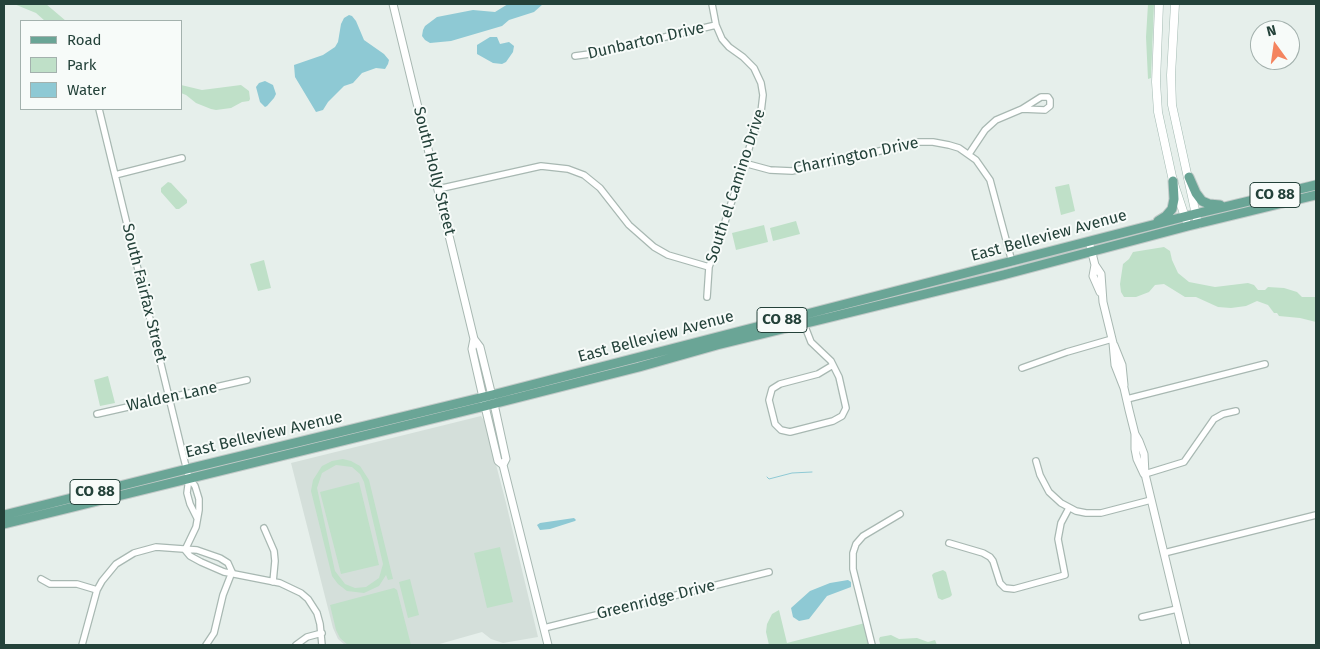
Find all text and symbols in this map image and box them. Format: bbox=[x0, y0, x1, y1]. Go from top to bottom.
street label: Dunbarton Drive bbox=[586, 18, 706, 64]
legend bbox=[20, 20, 182, 110]
north arrow bbox=[1250, 20, 1300, 70]
text: N bbox=[1265, 22, 1278, 40]
text: Road bbox=[67, 31, 102, 49]
text: Park bbox=[67, 56, 97, 74]
text: Water bbox=[67, 81, 106, 99]
street label: South Holly Street bbox=[409, 105, 459, 237]
street label: South el Camino Drive bbox=[702, 107, 770, 265]
street label: Charrington Drive bbox=[792, 133, 920, 179]
road number: CO 88 bbox=[1250, 182, 1300, 208]
street label: East Belleview Avenue bbox=[969, 206, 1129, 266]
street label: South Fairfax Street bbox=[117, 222, 171, 364]
street label: East Belleview Avenue bbox=[576, 307, 736, 367]
road number: CO 88 bbox=[757, 308, 807, 332]
street label: Walden Lane bbox=[125, 378, 219, 416]
street label: East Belleview Avenue bbox=[184, 408, 344, 462]
road number: CO 88 bbox=[70, 480, 120, 504]
street label: Greenridge Drive bbox=[595, 576, 717, 624]

